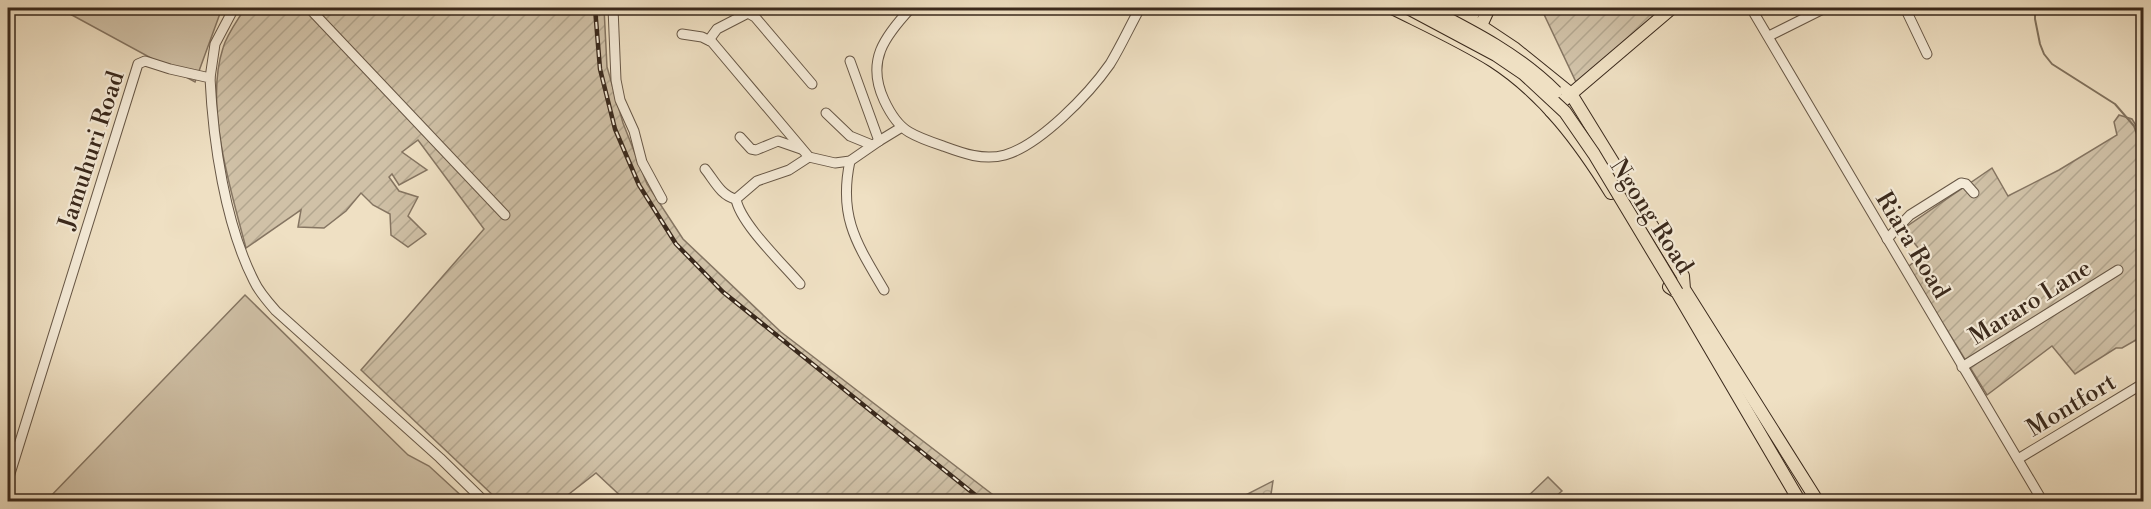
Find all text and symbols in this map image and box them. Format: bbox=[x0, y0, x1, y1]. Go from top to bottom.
street label: Jamuhuri Road bbox=[52, 67, 132, 234]
street label: Ngong Road bbox=[1603, 153, 1700, 280]
street label: Riara Road bbox=[1868, 187, 1956, 305]
street label: Mararo Lane bbox=[1964, 253, 2097, 352]
street label: Montfort bbox=[2021, 367, 2122, 444]

